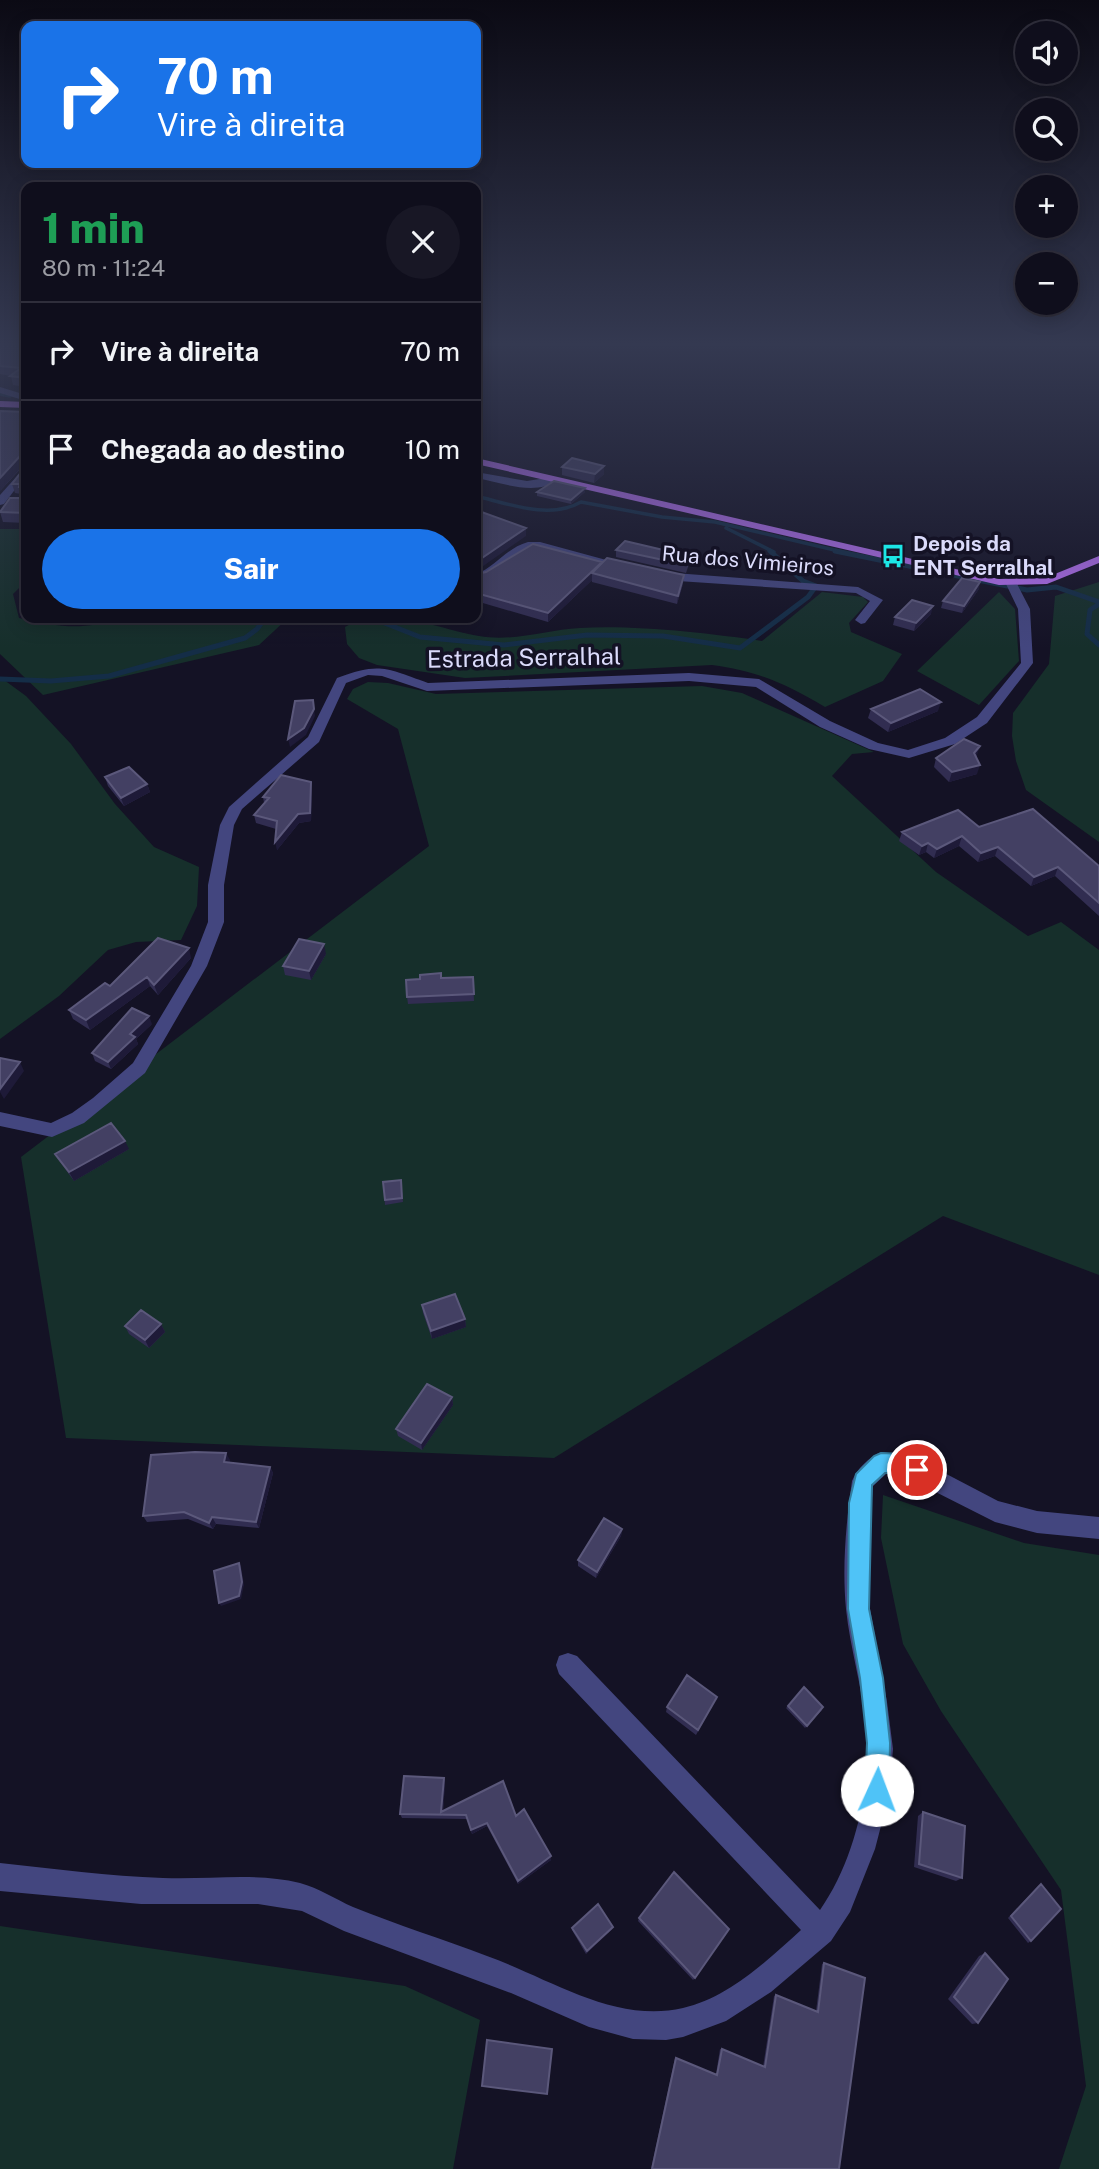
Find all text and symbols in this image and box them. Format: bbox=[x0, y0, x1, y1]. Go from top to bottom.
map controls bbox=[1015, 21, 1078, 315]
button: sound bbox=[1015, 21, 1078, 84]
text: 70 m bbox=[157, 47, 274, 105]
icon: right bbox=[42, 49, 133, 140]
button: search bbox=[1015, 98, 1078, 161]
text: Vire à direita bbox=[157, 106, 345, 143]
button: + bbox=[1015, 175, 1078, 238]
text: 1 min bbox=[42, 203, 145, 252]
button: close bbox=[386, 205, 460, 279]
button: − bbox=[1015, 252, 1078, 315]
text: 80 m · 11:24 bbox=[42, 254, 165, 281]
icon: right bbox=[42, 332, 80, 370]
text: Vire à direita bbox=[101, 336, 259, 367]
text: 70 m bbox=[400, 336, 460, 367]
icon: arrive bbox=[42, 430, 80, 468]
text: Chegada ao destino bbox=[101, 434, 345, 465]
text: 10 m bbox=[405, 434, 460, 465]
button: Sair bbox=[42, 529, 460, 609]
place label: Depois da ENT Serralhal bbox=[913, 531, 1054, 580]
street label: Rua dos Vimieiros bbox=[661, 541, 835, 580]
bus stop icon: Depois da ENT Serralhal bbox=[879, 542, 907, 570]
street label: Estrada Serralhal bbox=[427, 641, 621, 673]
pin bbox=[887, 1440, 947, 1500]
icon: arrive bbox=[898, 1451, 936, 1489]
position arrow bbox=[840, 1753, 914, 1827]

